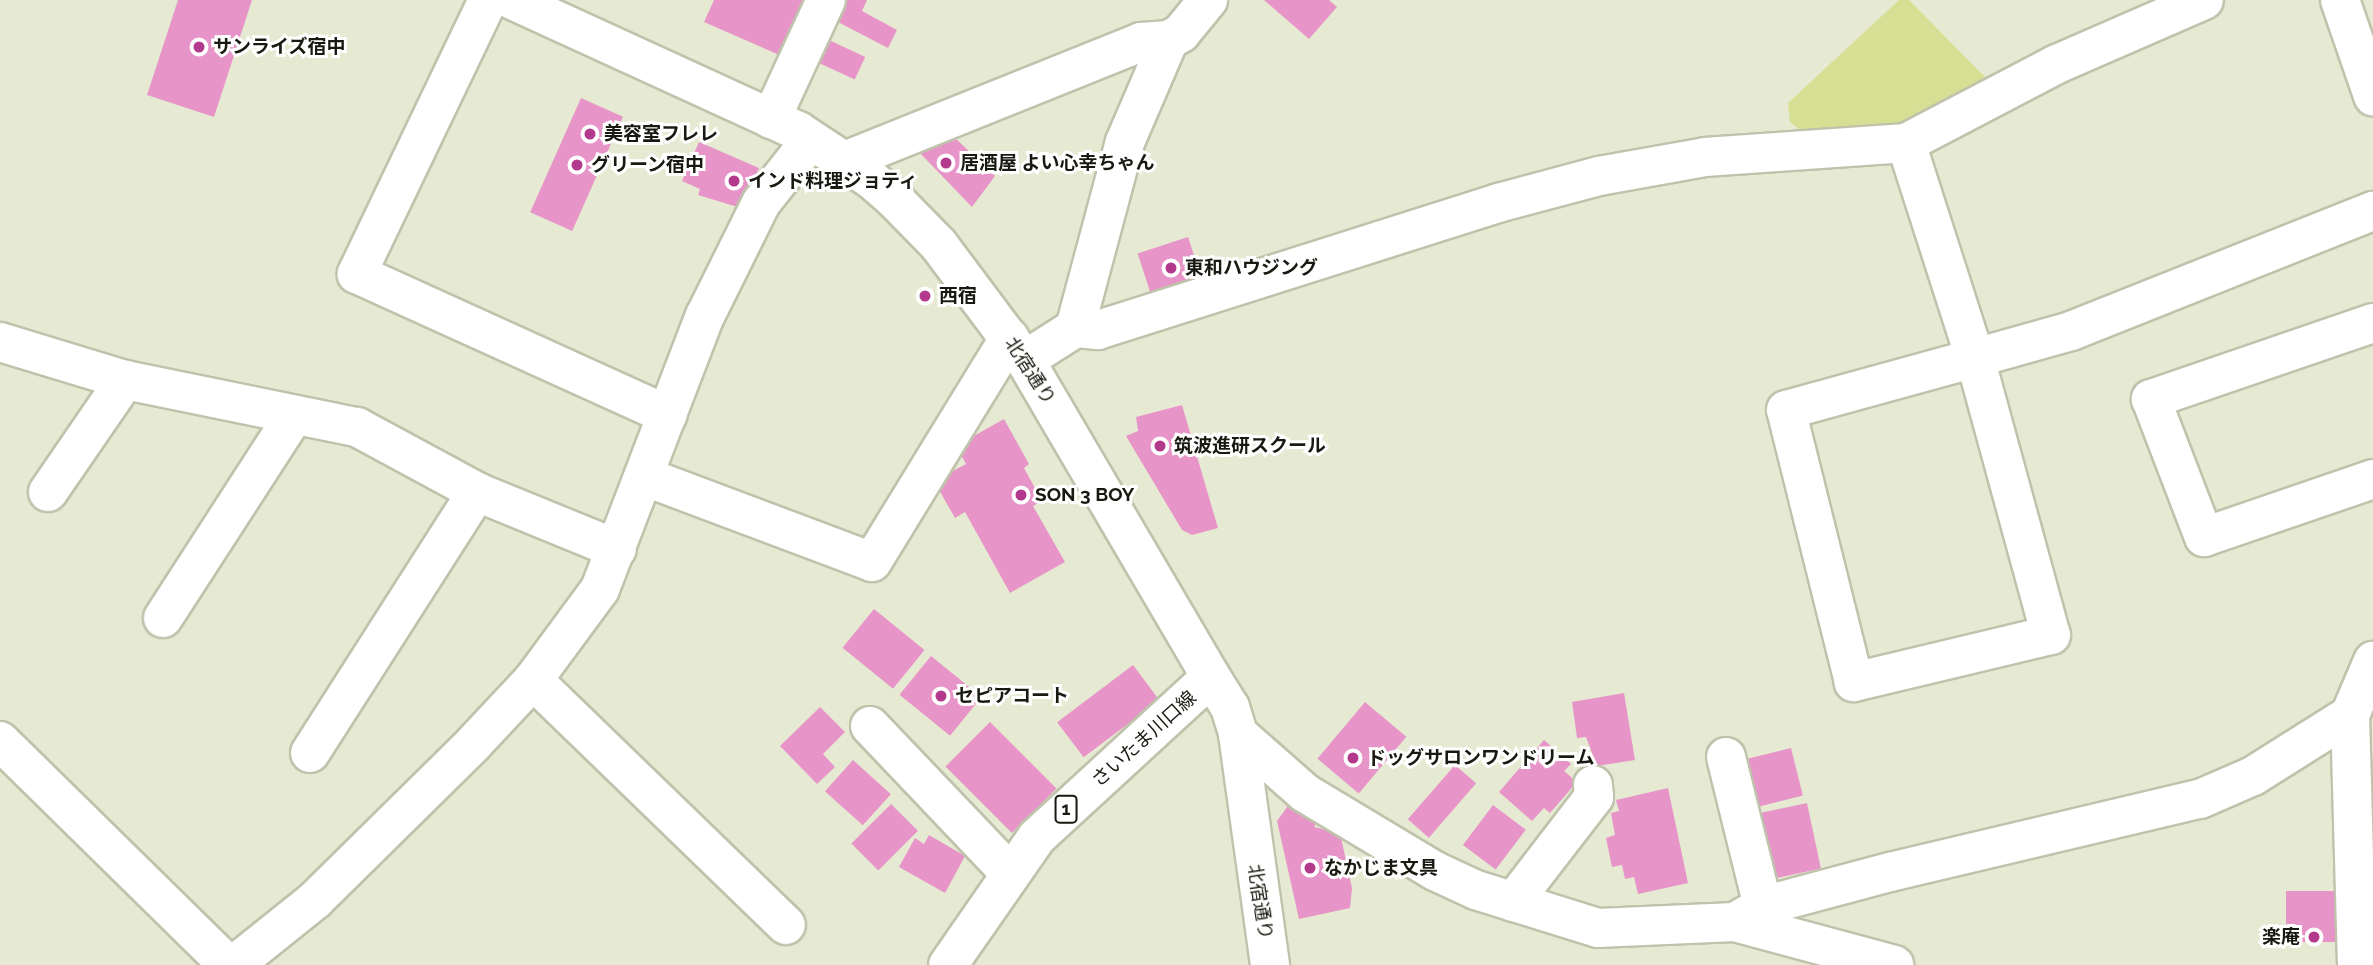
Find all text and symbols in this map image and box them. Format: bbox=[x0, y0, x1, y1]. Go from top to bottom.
place label: サンライズ宿中 bbox=[213, 36, 346, 58]
marker: サンライズ宿中 bbox=[191, 39, 207, 55]
place label: 美容室フレレ bbox=[604, 123, 718, 145]
marker: 美容室フレレ bbox=[582, 126, 598, 142]
place label: 居酒屋 よい心幸ちゃん bbox=[960, 152, 1155, 174]
place label: グリーン宿中 bbox=[591, 154, 705, 176]
marker: 居酒屋 よい心幸ちゃん bbox=[938, 155, 954, 171]
marker: グリーン宿中 bbox=[569, 157, 585, 173]
place label: インド料理ジョティ bbox=[748, 170, 919, 192]
marker: インド料理ジョティ bbox=[726, 173, 742, 189]
place label: 東和ハウジング bbox=[1185, 257, 1318, 279]
marker: 東和ハウジング bbox=[1163, 260, 1179, 276]
place label: 西宿 bbox=[939, 285, 977, 307]
marker: 西宿 bbox=[917, 288, 933, 304]
street label: 北宿通り bbox=[1000, 333, 1060, 409]
place label: 筑波進研スクール bbox=[1174, 435, 1326, 457]
marker: 筑波進研スクール bbox=[1152, 438, 1168, 454]
place label: SON 3 BOY bbox=[1035, 484, 1134, 506]
marker: SON 3 BOY bbox=[1013, 487, 1029, 503]
place label: セピアコート bbox=[955, 685, 1069, 707]
street label: さいたま川口線 bbox=[1087, 686, 1201, 792]
marker: セピアコート bbox=[933, 688, 949, 704]
place label: ドッグサロンワンドリーム bbox=[1367, 747, 1595, 769]
marker: ドッグサロンワンドリーム bbox=[1345, 750, 1361, 766]
road number: 1 bbox=[1054, 794, 1078, 824]
place label: なかじま文具 bbox=[1324, 857, 1438, 879]
marker: なかじま文具 bbox=[1302, 860, 1318, 876]
street label: 北宿通り bbox=[1243, 863, 1277, 941]
place label: 楽庵 bbox=[2262, 926, 2300, 948]
marker: 楽庵 bbox=[2306, 929, 2322, 945]

